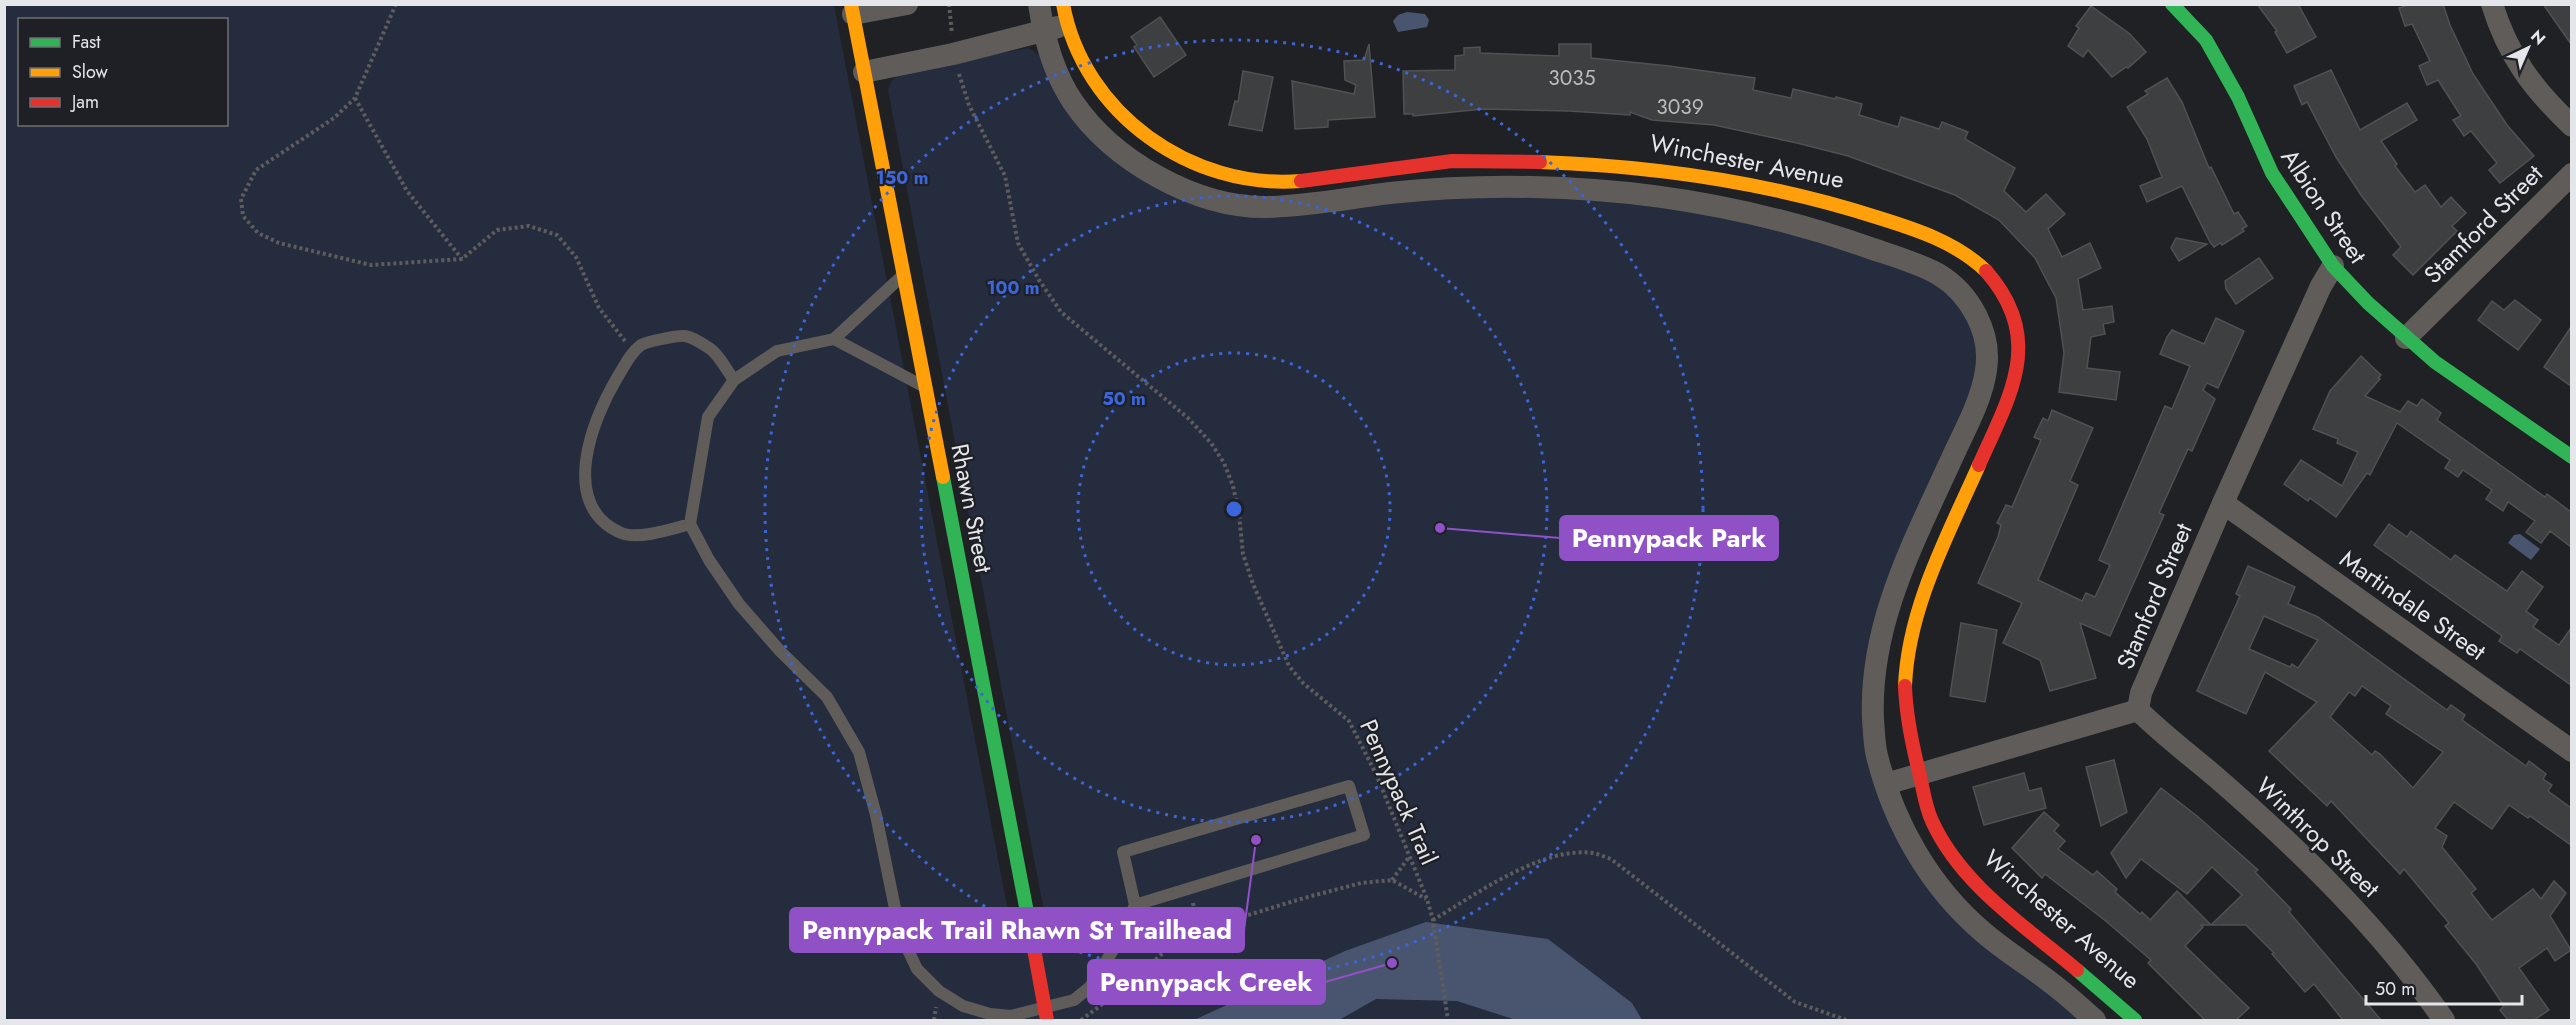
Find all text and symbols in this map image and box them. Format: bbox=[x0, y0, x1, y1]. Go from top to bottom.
legend bbox=[18, 18, 228, 126]
north arrow bbox=[2498, 18, 2558, 78]
text: N bbox=[2526, 25, 2551, 50]
text: Fast bbox=[72, 29, 101, 55]
text: Slow bbox=[72, 59, 109, 85]
house number: 3035 bbox=[1548, 63, 1596, 93]
text: Jam bbox=[70, 89, 99, 115]
house number: 3039 bbox=[1656, 92, 1704, 122]
street label: Winchester Avenue bbox=[1647, 125, 1847, 197]
street label: Albion Street bbox=[2273, 142, 2375, 270]
street label: Stamford Street bbox=[2416, 156, 2551, 291]
text: 150 m bbox=[876, 165, 928, 191]
text: 100 m bbox=[986, 275, 1040, 301]
text: 50 m bbox=[1102, 386, 1146, 412]
street label: Rhawn Street bbox=[942, 440, 1002, 576]
centre of rings bbox=[1224, 499, 1244, 519]
callout: Pennypack Park bbox=[1560, 516, 1778, 560]
street label: Stamford Street bbox=[2108, 517, 2201, 674]
text: Pennypack Park bbox=[1572, 519, 1766, 557]
street label: Martindale Street bbox=[2333, 542, 2493, 669]
street label: Pennypack Trail bbox=[1351, 714, 1447, 870]
street label: Winthrop Street bbox=[2248, 769, 2388, 905]
street label: Winchester Avenue bbox=[1976, 841, 2148, 997]
callout: Pennypack Trail Rhawn St Trailhead bbox=[790, 908, 1244, 952]
text: Pennypack Trail Rhawn St Trailhead bbox=[802, 911, 1232, 949]
callout: Pennypack Creek bbox=[1088, 960, 1325, 1004]
text: Pennypack Creek bbox=[1100, 963, 1312, 1001]
scale bar bbox=[2366, 968, 2522, 1006]
text: 50 m bbox=[2375, 976, 2415, 1002]

